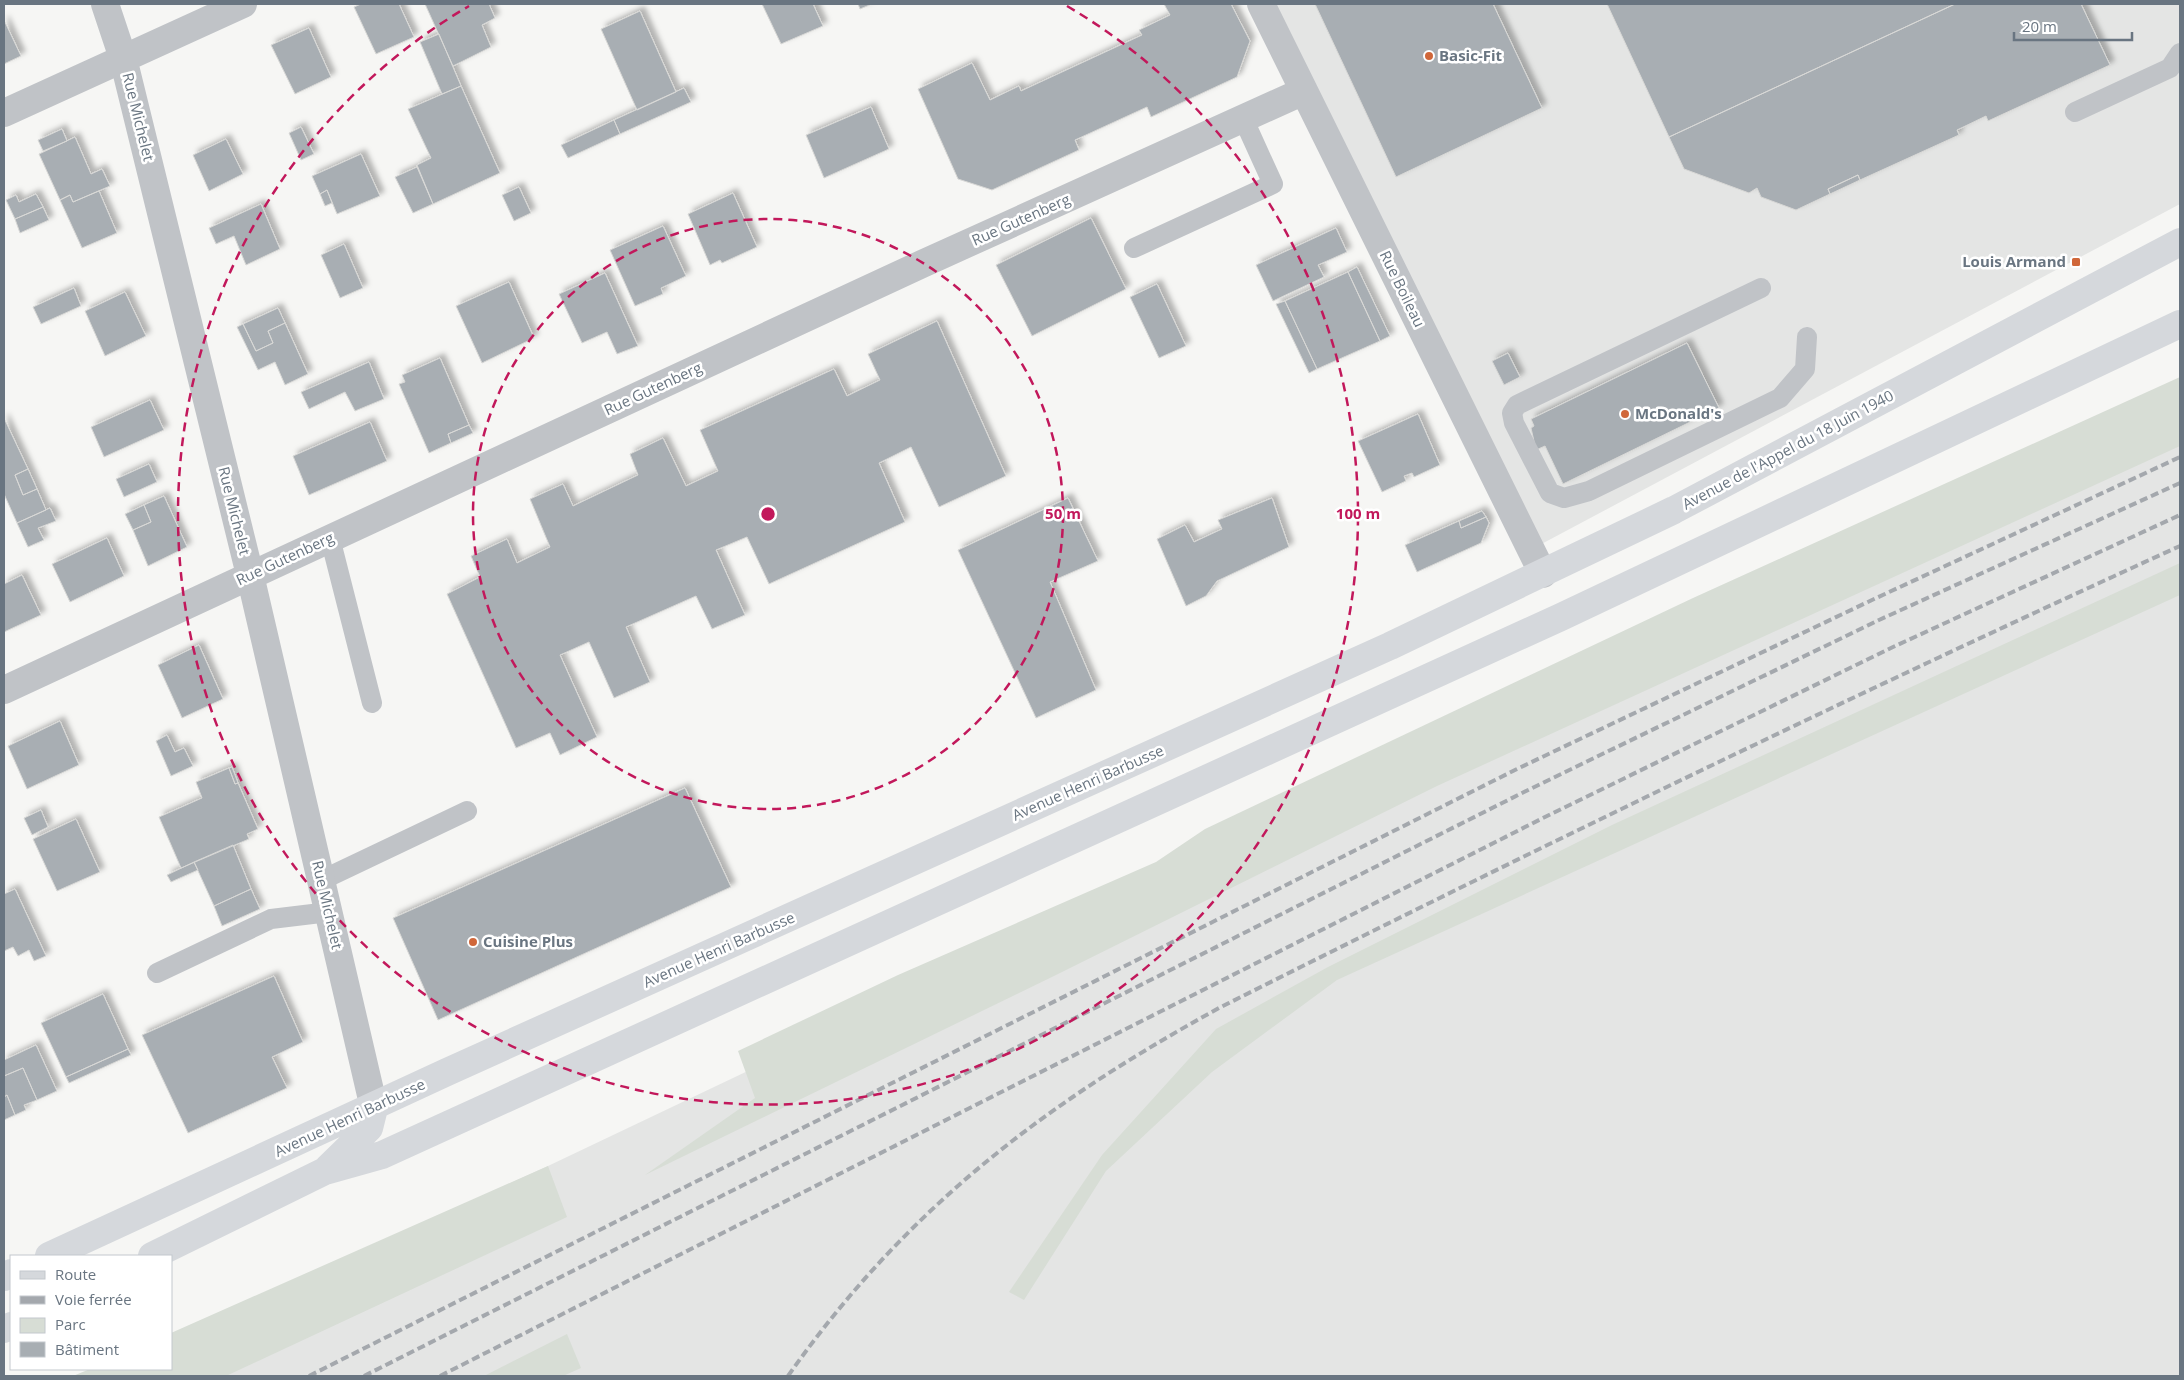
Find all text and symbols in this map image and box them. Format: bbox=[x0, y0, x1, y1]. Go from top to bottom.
scale bar bbox=[2014, 10, 2132, 42]
text: 20 m bbox=[2022, 16, 2057, 36]
place label: Basic-Fit bbox=[1439, 45, 1503, 65]
marker: Basic-Fit bbox=[1423, 50, 1435, 62]
street label: Rue Michelet bbox=[118, 70, 160, 163]
street label: Rue Gutenberg bbox=[968, 188, 1073, 250]
street label: Rue Boileau bbox=[1376, 247, 1430, 330]
place label: Louis Armand bbox=[1962, 251, 2066, 271]
marker: Louis Armand bbox=[2070, 256, 2082, 268]
street label: Rue Gutenberg bbox=[600, 357, 705, 419]
street label: Avenue de l'Appel du 18 Juin 1940 bbox=[1678, 385, 1897, 513]
place label: McDonald's bbox=[1635, 403, 1722, 423]
marker: McDonald's bbox=[1619, 408, 1631, 420]
street label: Rue Michelet bbox=[214, 464, 256, 557]
text: 50 m bbox=[1045, 503, 1081, 523]
text: 100 m bbox=[1336, 503, 1380, 523]
centre of rings bbox=[759, 505, 777, 523]
street label: Rue Gutenberg bbox=[232, 527, 337, 589]
street label: Avenue Henri Barbusse bbox=[1009, 740, 1167, 825]
street label: Rue Michelet bbox=[308, 858, 348, 951]
street label: Avenue Henri Barbusse bbox=[640, 907, 798, 992]
place label: Cuisine Plus bbox=[483, 931, 573, 951]
marker: Cuisine Plus bbox=[467, 936, 479, 948]
street label: Avenue Henri Barbusse bbox=[271, 1073, 428, 1161]
legend bbox=[10, 1255, 172, 1370]
text: Route bbox=[55, 1264, 96, 1284]
text: Voie ferrée bbox=[55, 1289, 132, 1309]
text: Parc bbox=[55, 1314, 86, 1334]
text: Bâtiment bbox=[55, 1339, 119, 1359]

